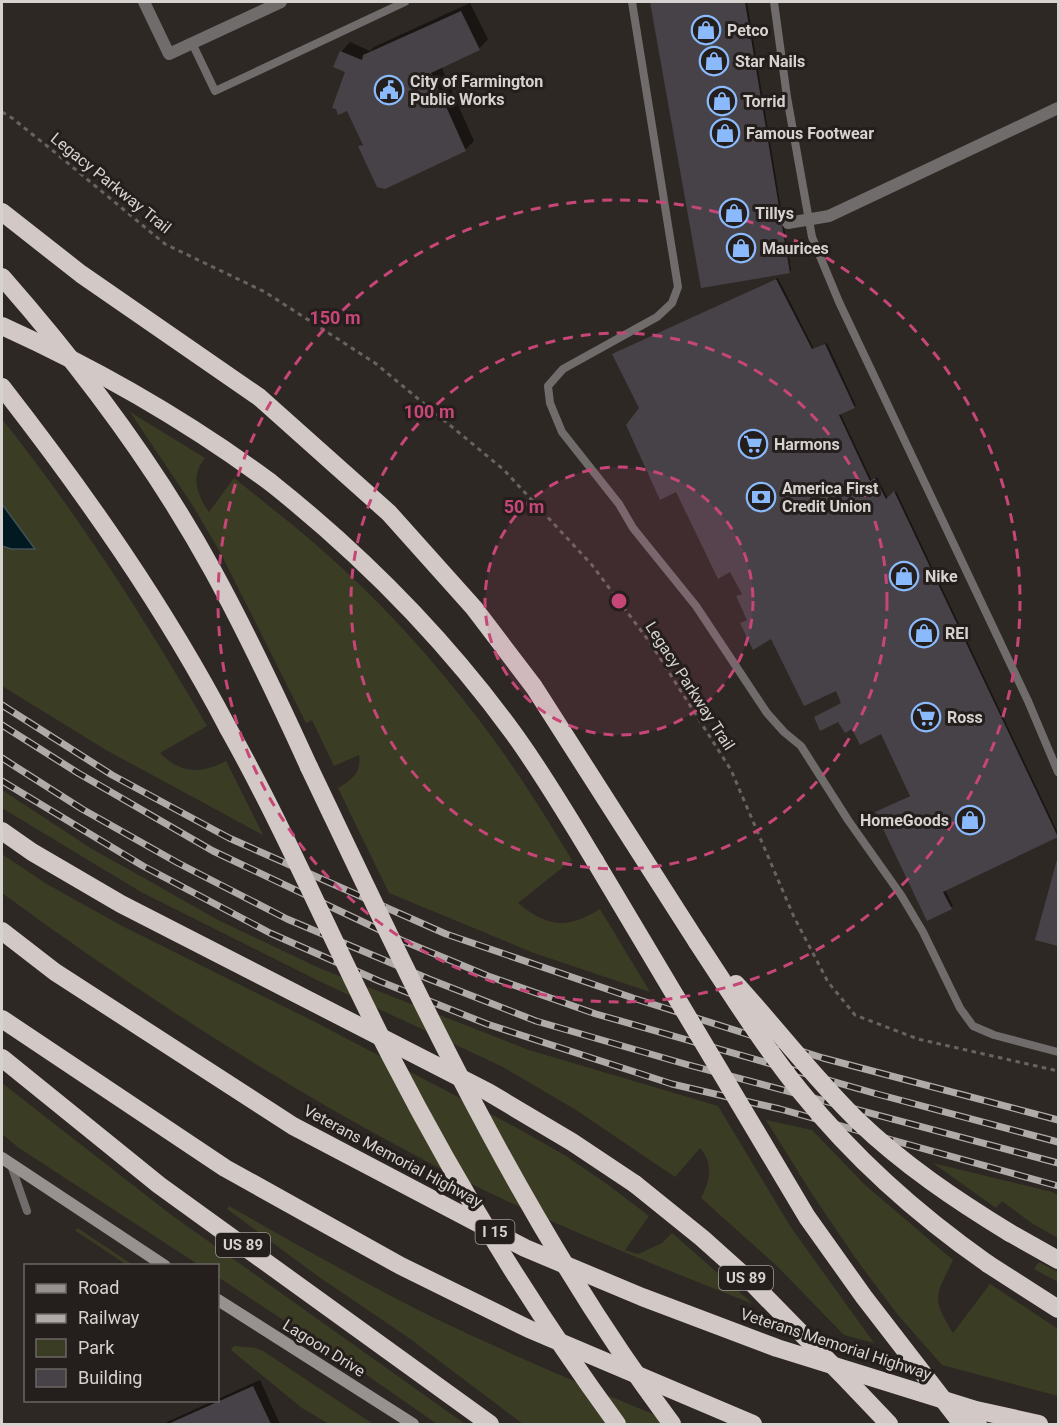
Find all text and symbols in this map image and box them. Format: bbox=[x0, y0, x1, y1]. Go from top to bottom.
shop icon: Petco bbox=[690, 14, 722, 46]
place label: Petco bbox=[727, 21, 769, 40]
shop icon: Star Nails bbox=[698, 45, 730, 77]
place label: Star Nails bbox=[735, 52, 805, 71]
place label: City of Farmington Public Works bbox=[410, 72, 543, 109]
public building icon: City of Farmington Public Works bbox=[373, 74, 405, 106]
shop icon: Torrid bbox=[706, 85, 738, 117]
place label: Torrid bbox=[743, 92, 786, 111]
shop icon: Famous Footwear bbox=[709, 117, 741, 149]
place label: Famous Footwear bbox=[746, 124, 874, 143]
street label: Legacy Parkway Trail bbox=[47, 129, 175, 237]
shop icon: Tillys bbox=[718, 197, 750, 229]
place label: Tillys bbox=[755, 204, 794, 223]
shop icon: Maurices bbox=[725, 232, 757, 264]
place label: Maurices bbox=[762, 239, 829, 258]
text: 150 m bbox=[309, 307, 361, 328]
text: 100 m bbox=[403, 401, 455, 422]
supermarket icon: Harmons bbox=[737, 428, 769, 460]
place label: Harmons bbox=[774, 435, 840, 454]
place label: America First Credit Union bbox=[782, 479, 879, 516]
bank icon: America First Credit Union bbox=[745, 481, 777, 513]
text: 50 m bbox=[504, 496, 544, 517]
shop icon: Nike bbox=[888, 560, 920, 592]
place label: Nike bbox=[925, 567, 958, 586]
centre of rings bbox=[609, 591, 629, 611]
shop icon: REI bbox=[908, 617, 940, 649]
street label: Legacy Parkway Trail bbox=[641, 618, 739, 754]
place label: REI bbox=[945, 624, 969, 643]
supermarket icon: Ross bbox=[910, 701, 942, 733]
place label: Ross bbox=[947, 708, 983, 727]
shop icon: HomeGoods bbox=[954, 804, 986, 836]
place label: HomeGoods bbox=[860, 811, 949, 830]
street label: Veterans Memorial Highway bbox=[300, 1101, 486, 1211]
road number: I 15 bbox=[476, 1220, 514, 1244]
road number: US 89 bbox=[216, 1233, 270, 1257]
legend bbox=[24, 1264, 219, 1402]
road number: US 89 bbox=[719, 1266, 773, 1290]
text: Road bbox=[78, 1277, 119, 1298]
street label: Veterans Memorial Highway bbox=[738, 1304, 934, 1384]
text: Railway bbox=[78, 1307, 140, 1328]
street label: Lagoon Drive bbox=[279, 1315, 369, 1381]
text: Park bbox=[78, 1337, 115, 1358]
text: Building bbox=[78, 1367, 142, 1388]

